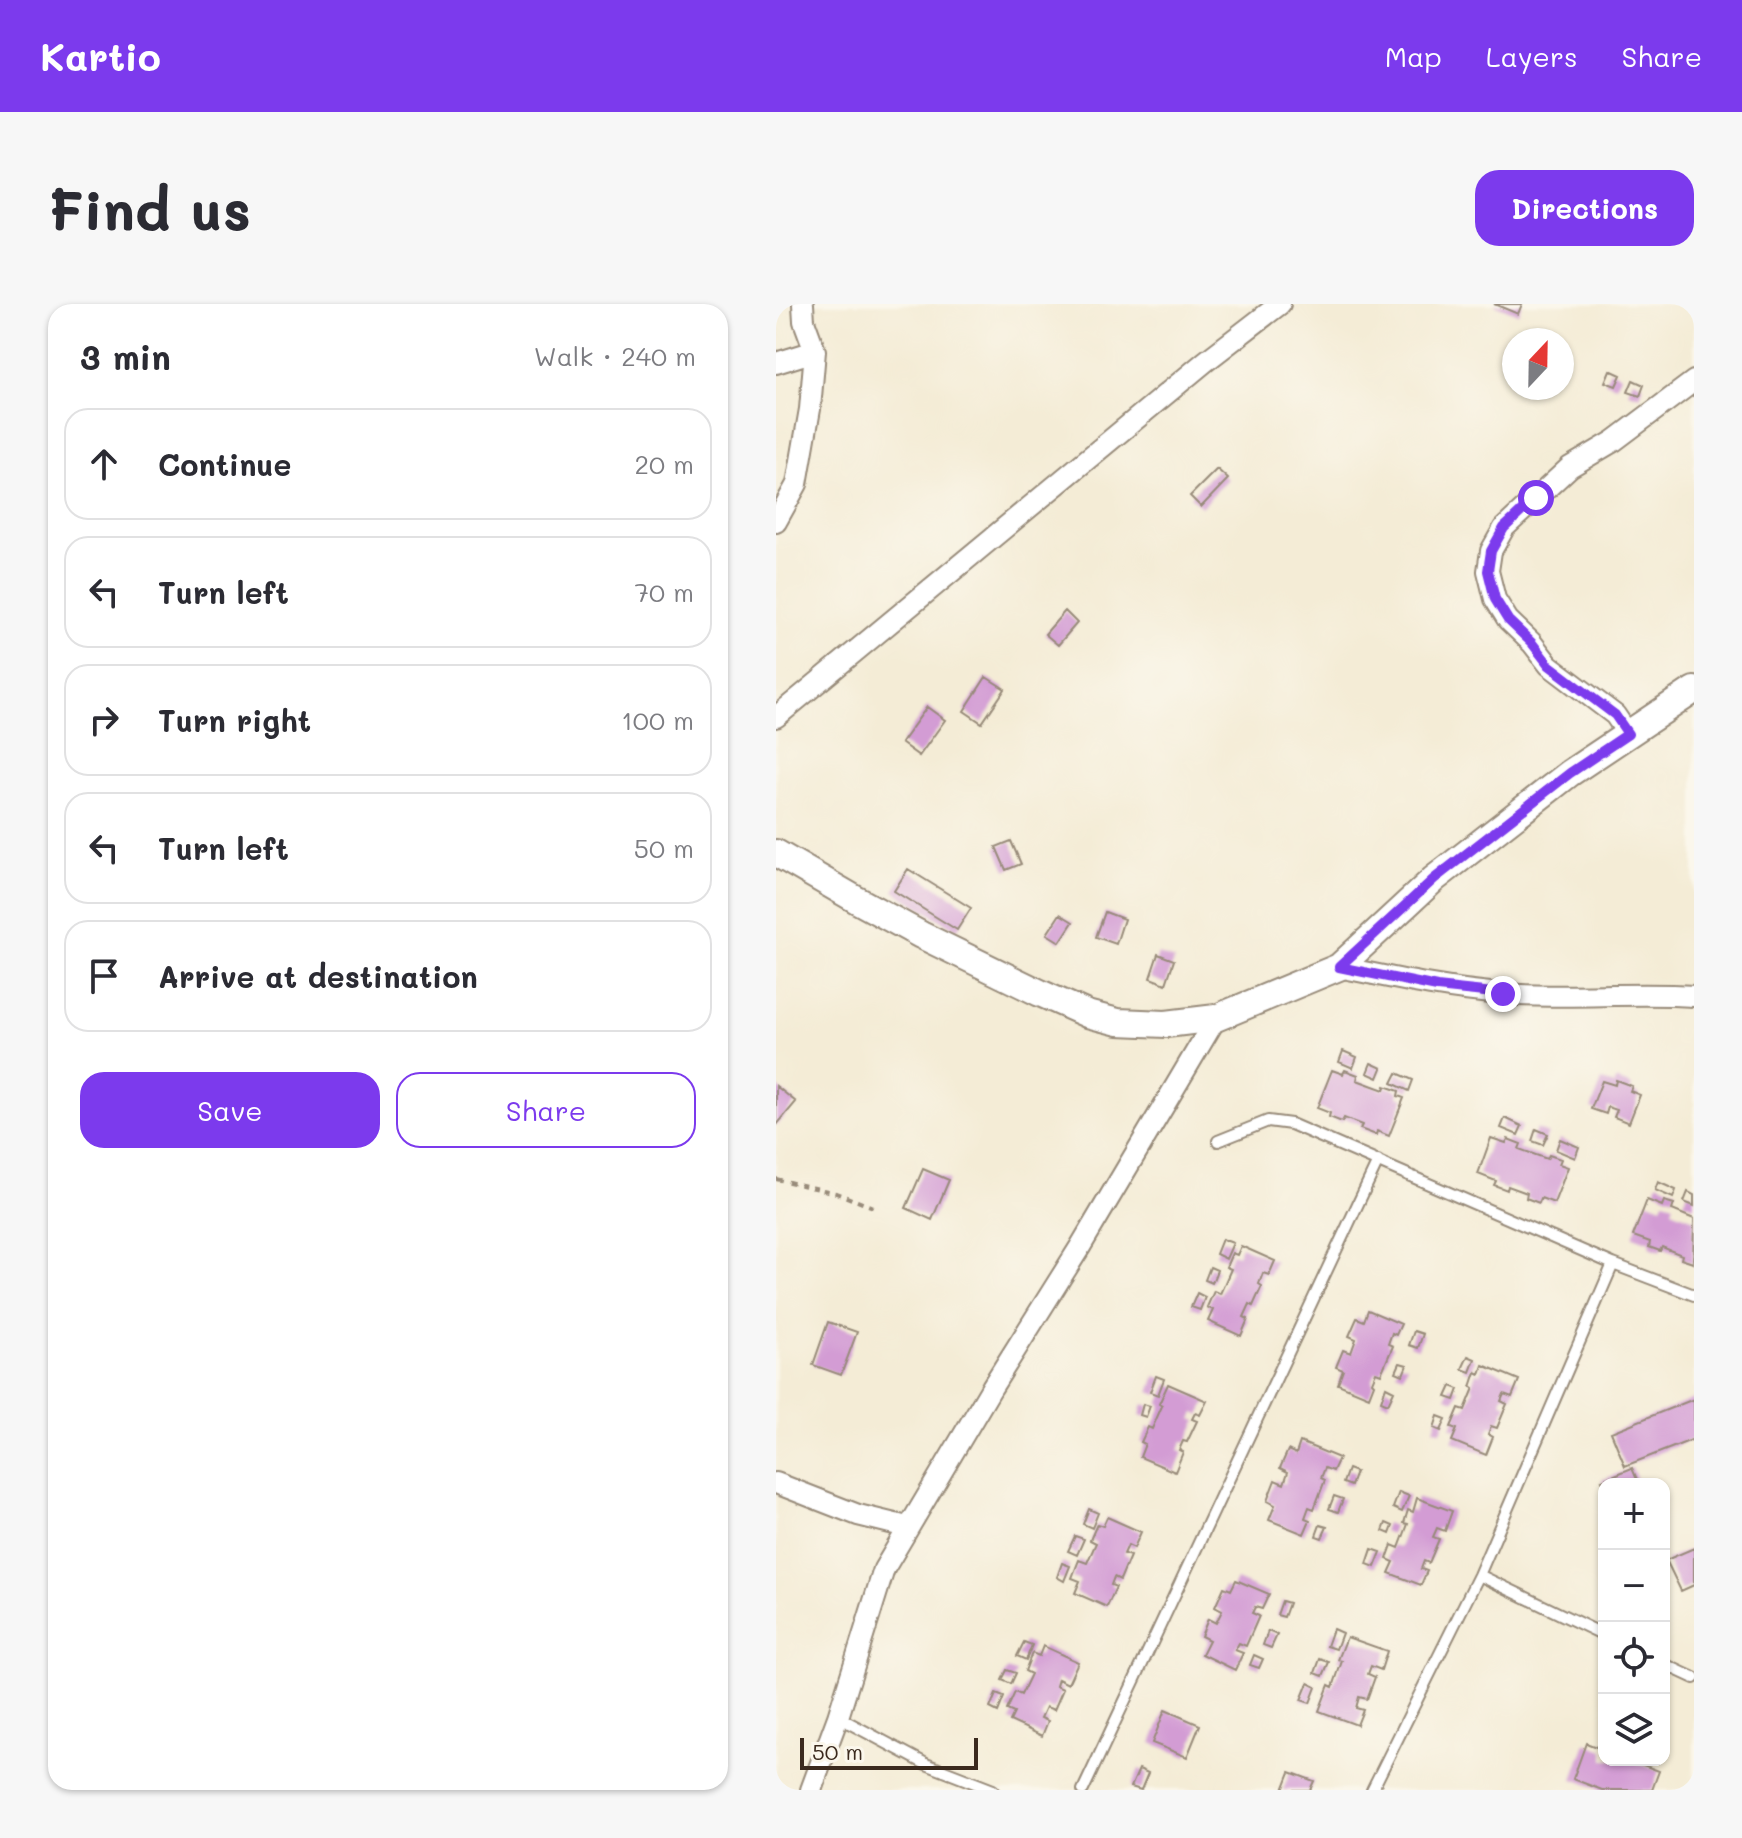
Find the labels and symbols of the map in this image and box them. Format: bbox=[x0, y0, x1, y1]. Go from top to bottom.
north arrow bbox=[1502, 328, 1574, 400]
route start bbox=[1518, 480, 1554, 516]
route end bbox=[1485, 976, 1521, 1012]
scale bar bbox=[800, 1734, 978, 1770]

